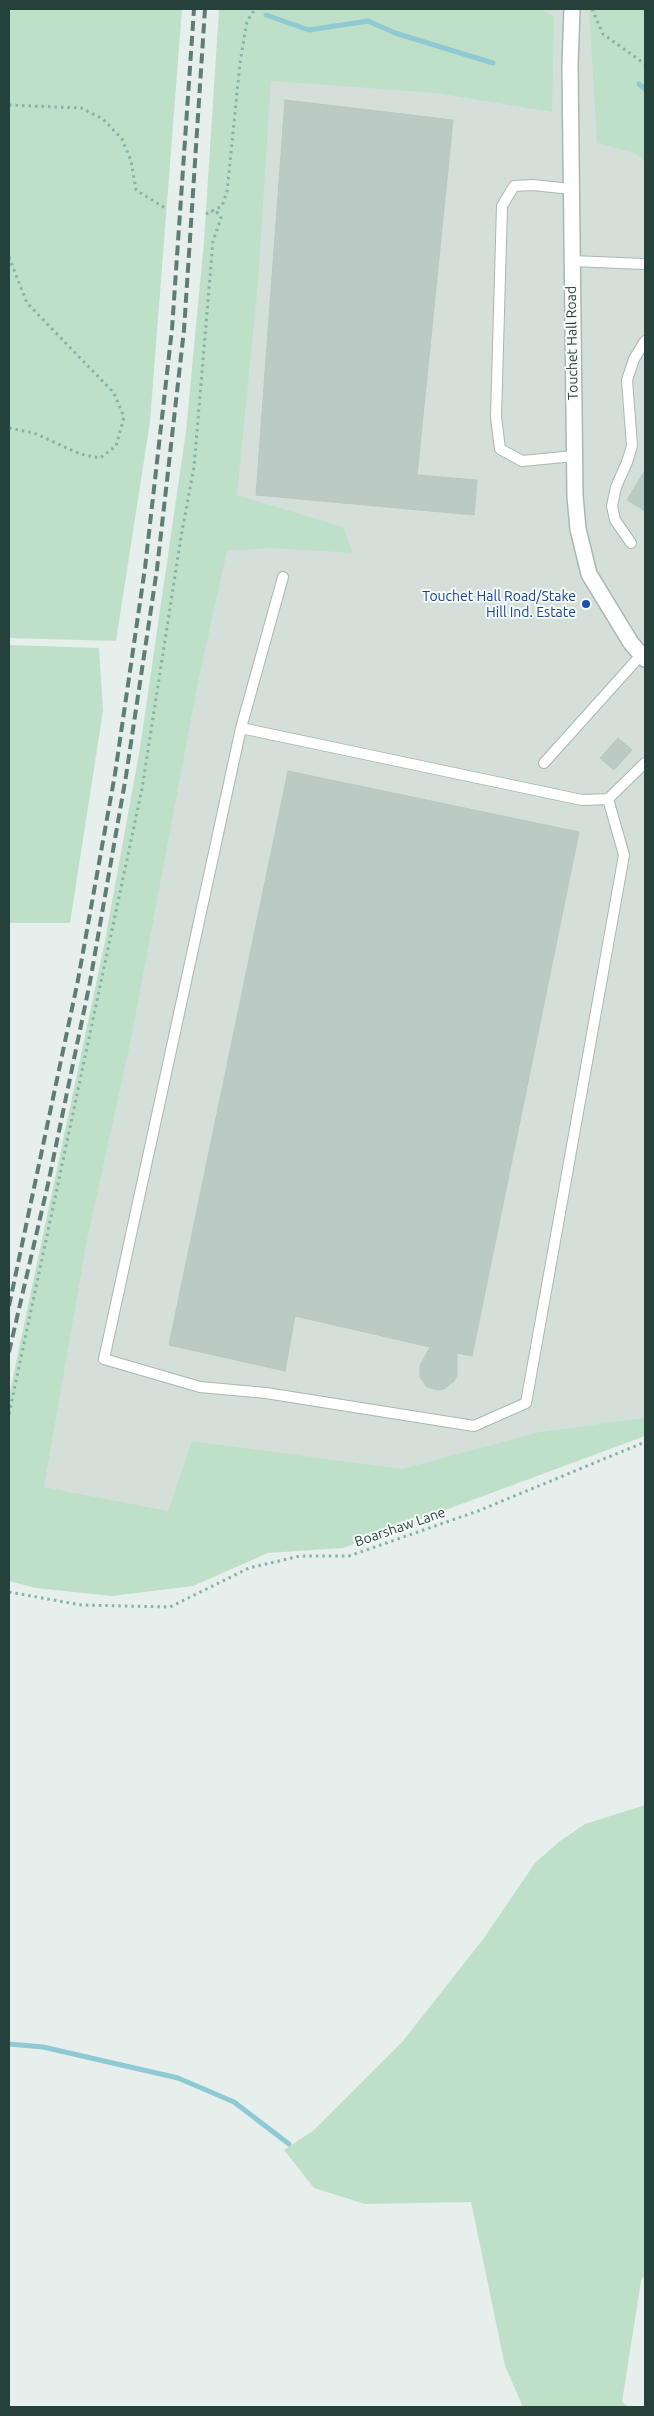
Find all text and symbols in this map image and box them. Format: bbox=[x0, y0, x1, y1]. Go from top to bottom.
street label: Touchet Hall Road bbox=[563, 286, 581, 400]
place label: Touchet Hall Road/Stake Hill Ind. Estate bbox=[422, 588, 576, 620]
marker: Touchet Hall Road/Stake Hill Ind. Estate bbox=[580, 598, 592, 610]
street label: Boarshaw Lane bbox=[352, 1504, 448, 1550]

